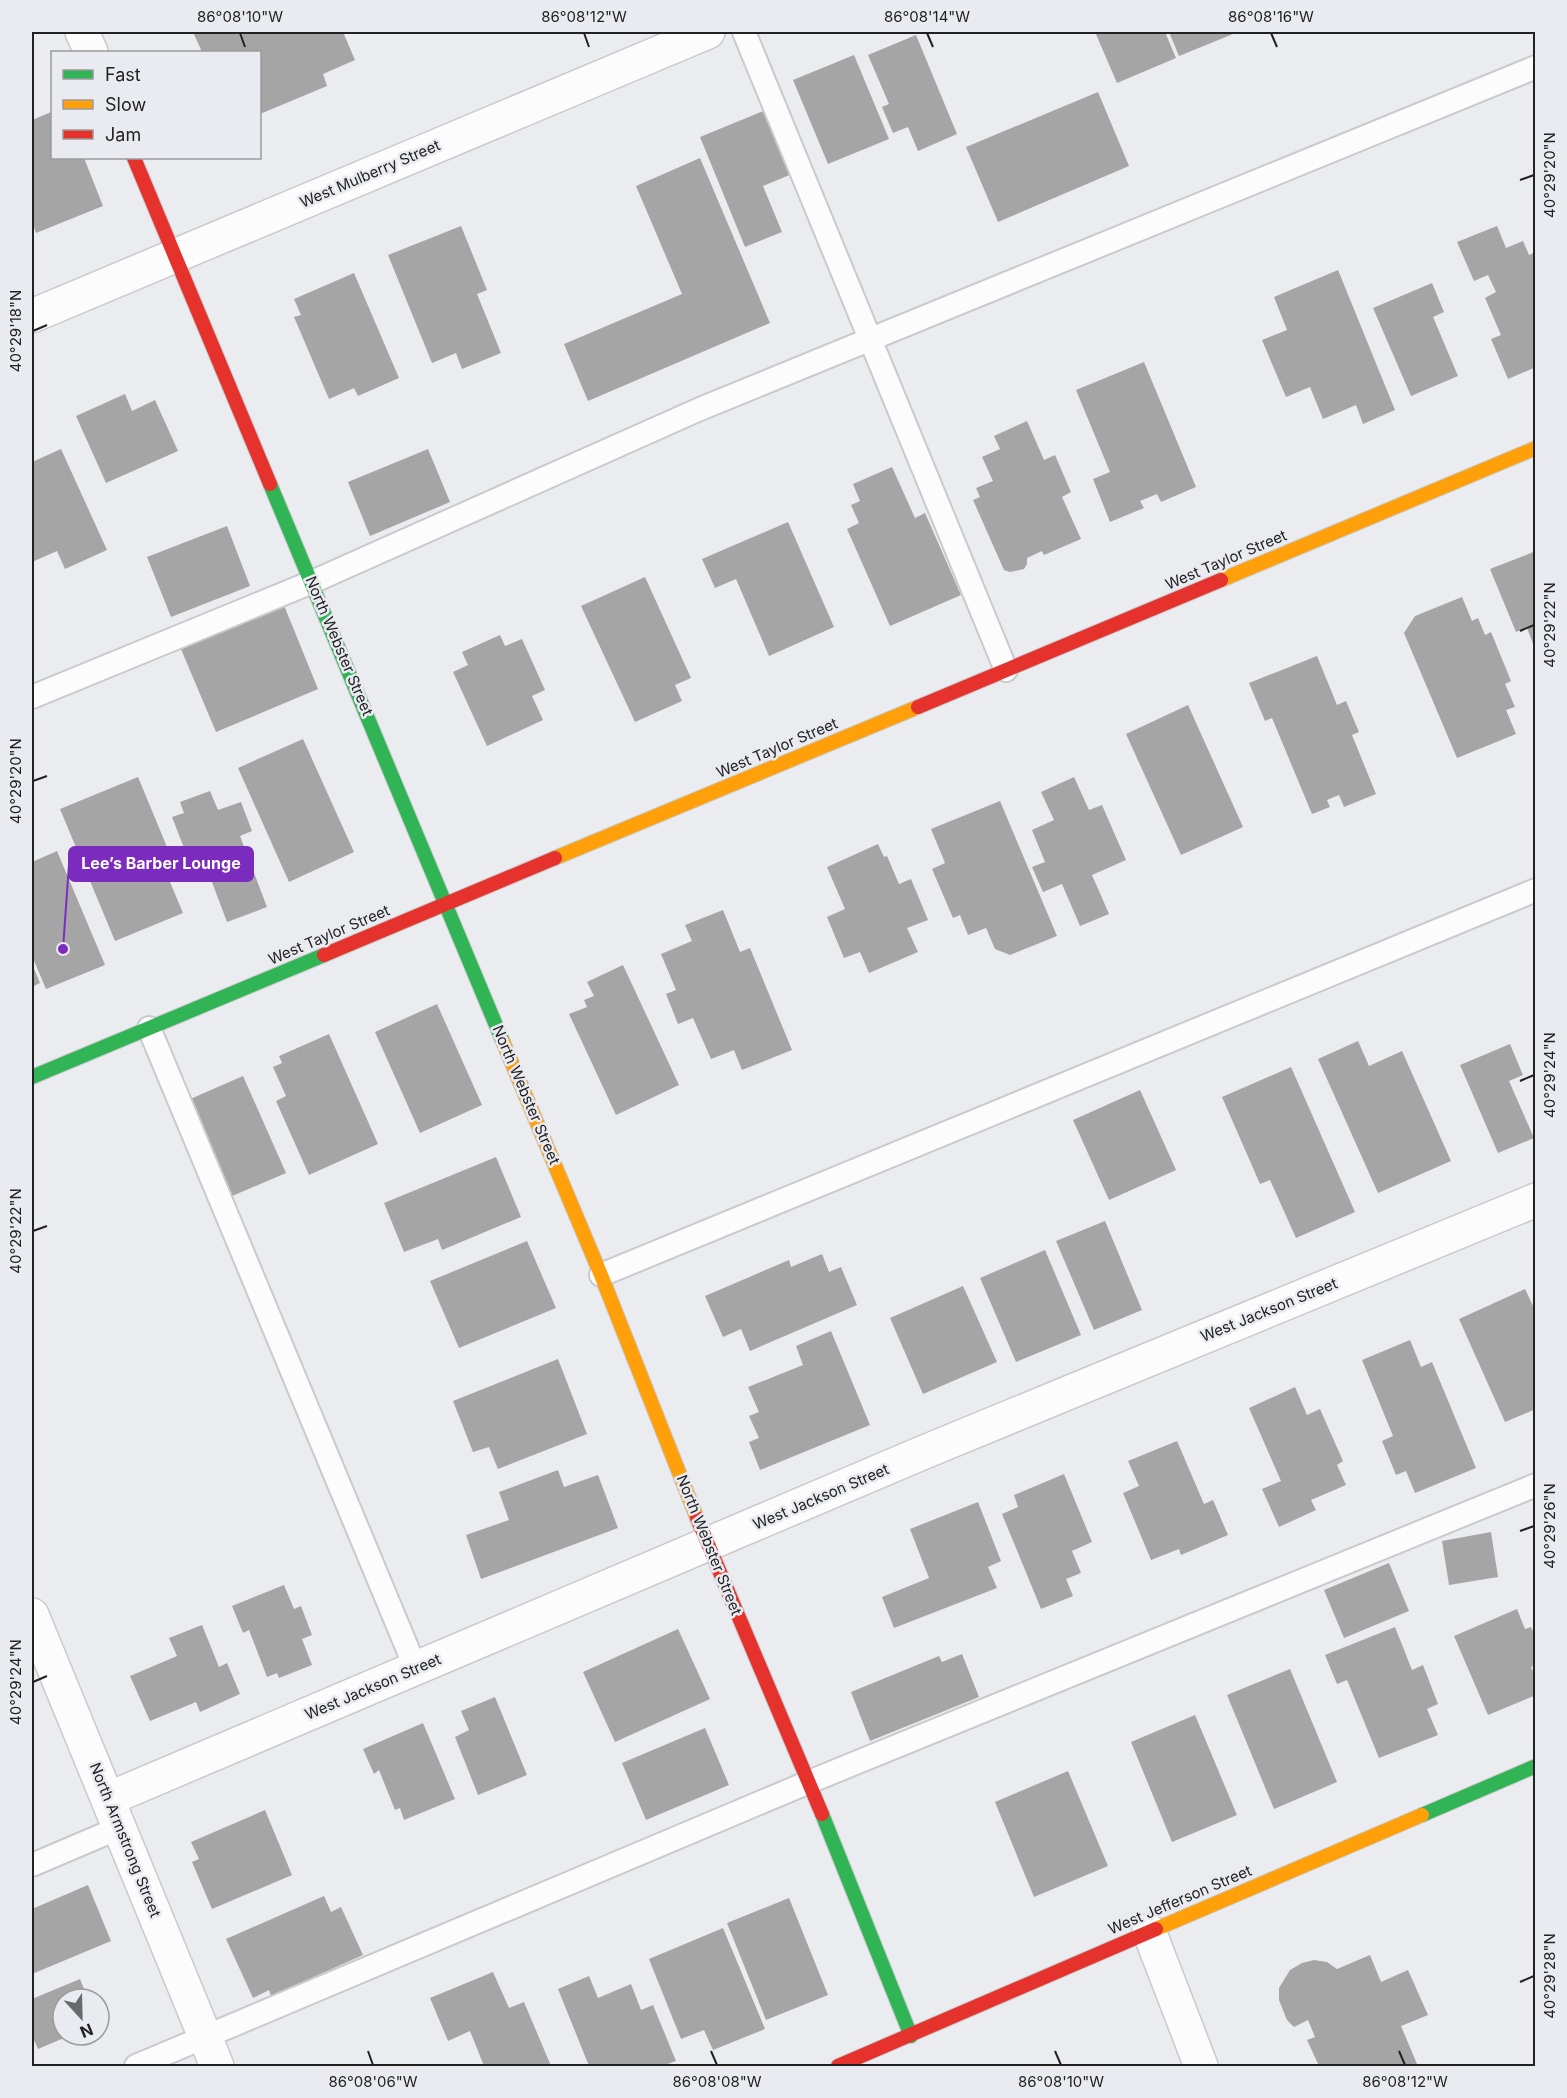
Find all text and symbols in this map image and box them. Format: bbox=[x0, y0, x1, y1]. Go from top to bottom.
text: 86°08'10"W bbox=[197, 7, 283, 26]
text: 86°08'12"W bbox=[541, 7, 627, 26]
text: 86°08'14"W bbox=[884, 7, 970, 26]
text: 86°08'16"W bbox=[1228, 7, 1314, 26]
legend bbox=[51, 51, 261, 159]
text: Fast bbox=[105, 64, 141, 85]
text: Slow bbox=[105, 94, 146, 115]
text: Jam bbox=[105, 124, 141, 145]
text: 40°29'20"N bbox=[1540, 132, 1559, 218]
street label: West Mulberry Street bbox=[297, 135, 443, 212]
text: 40°29'18"N bbox=[6, 290, 25, 372]
street label: West Taylor Street bbox=[1162, 525, 1289, 594]
street label: North Webster Street bbox=[301, 573, 377, 719]
text: 40°29'22"N bbox=[1540, 582, 1559, 668]
street label: West Taylor Street bbox=[713, 713, 840, 782]
text: 40°29'20"N bbox=[6, 738, 25, 824]
callout: Lee’s Barber Lounge bbox=[69, 847, 253, 881]
text: Lee’s Barber Lounge bbox=[81, 853, 241, 873]
street label: West Taylor Street bbox=[265, 900, 392, 969]
street label: North Webster Street bbox=[488, 1022, 564, 1168]
text: 40°29'24"N bbox=[1540, 1032, 1559, 1118]
text: 40°29'22"N bbox=[6, 1188, 25, 1274]
street label: West Jackson Street bbox=[1198, 1273, 1340, 1346]
street label: West Jackson Street bbox=[750, 1459, 892, 1534]
street label: North Webster Street bbox=[673, 1472, 746, 1618]
text: 40°29'26"N bbox=[1540, 1483, 1559, 1569]
text: 40°29'24"N bbox=[6, 1639, 25, 1725]
street label: West Jackson Street bbox=[302, 1649, 444, 1724]
street label: North Armstrong Street bbox=[86, 1760, 165, 1920]
street label: West Jefferson Street bbox=[1105, 1861, 1254, 1938]
text: 40°29'28"N bbox=[1540, 1933, 1559, 2019]
north arrow bbox=[51, 1987, 111, 2047]
text: N bbox=[77, 2019, 96, 2042]
text: 86°08'06"W bbox=[328, 2072, 418, 2091]
text: 86°08'08"W bbox=[672, 2072, 762, 2091]
text: 86°08'10"W bbox=[1018, 2072, 1104, 2091]
text: 86°08'12"W bbox=[1362, 2072, 1448, 2091]

